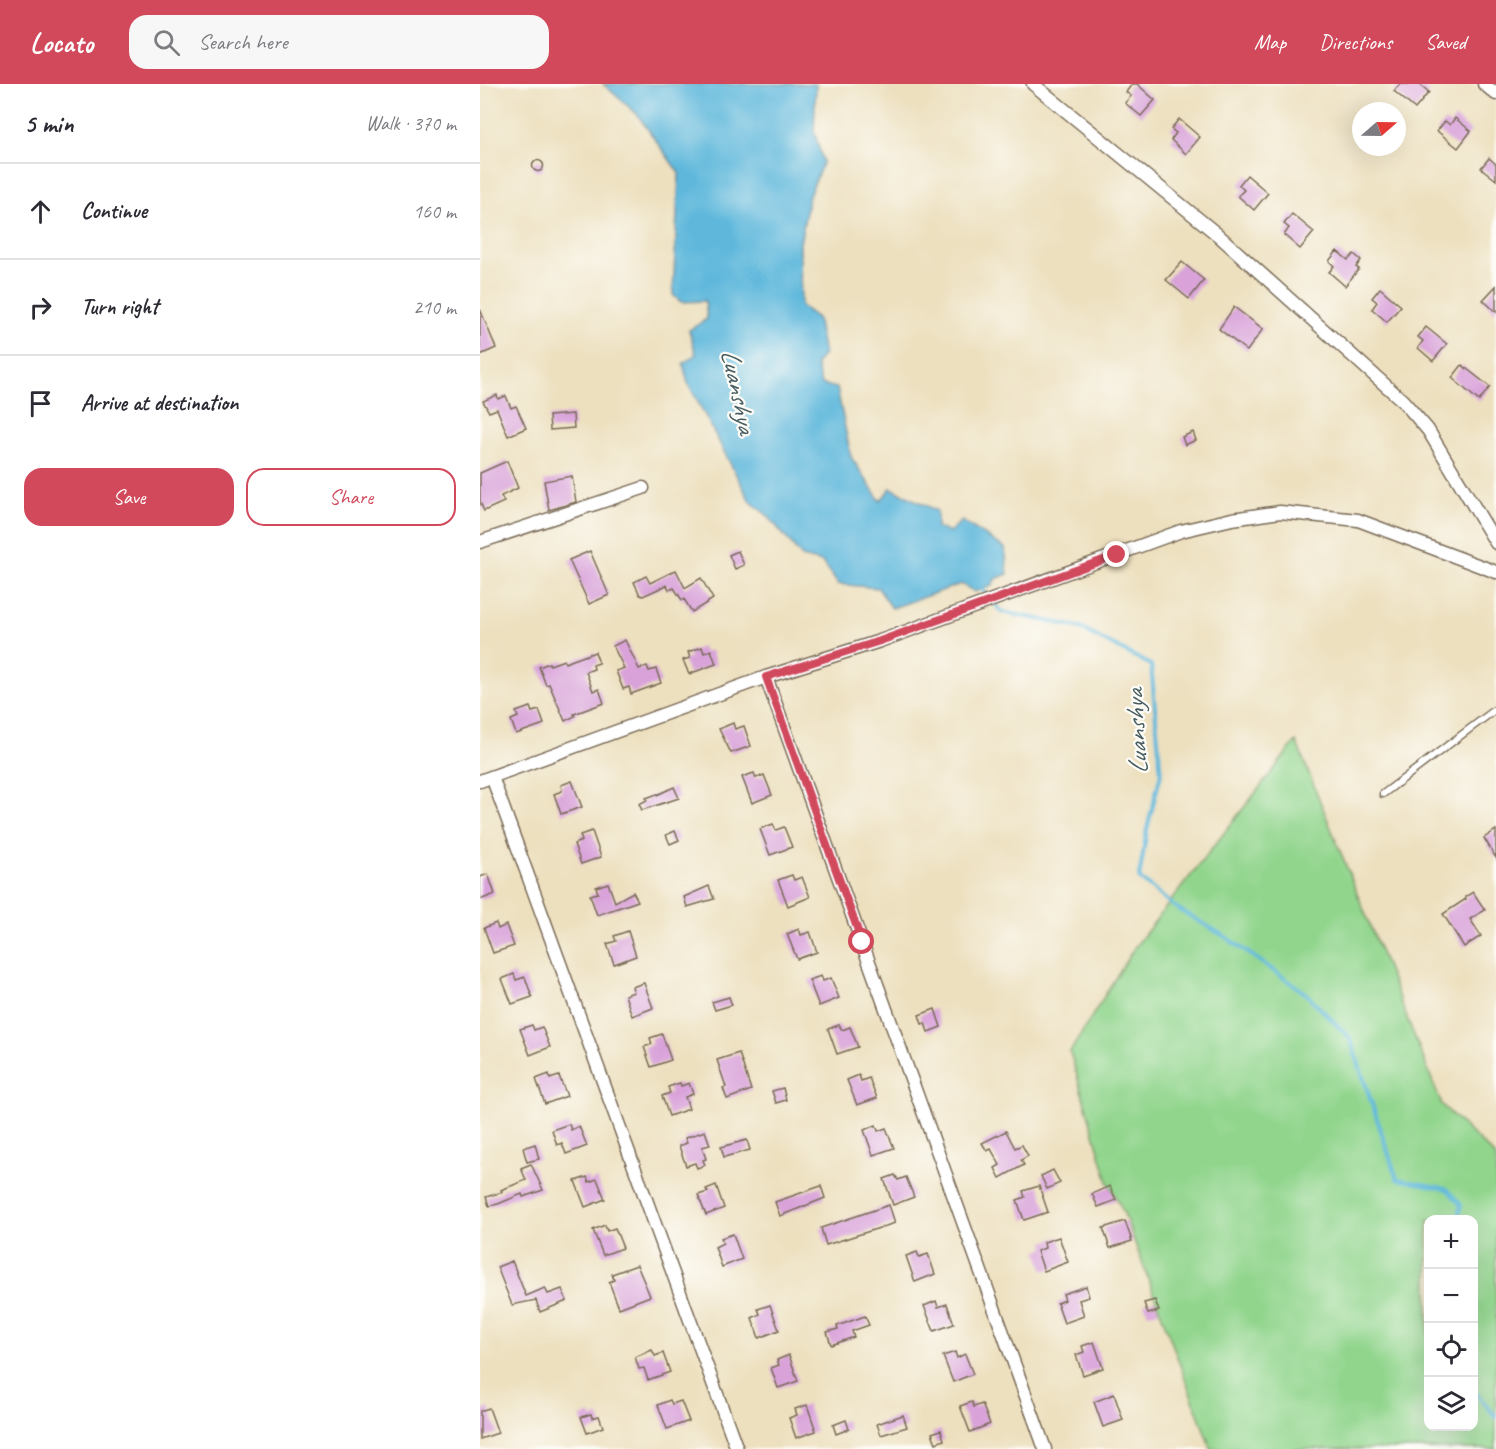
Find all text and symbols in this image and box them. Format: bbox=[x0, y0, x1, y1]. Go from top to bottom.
search box bbox=[129, 15, 549, 69]
text: Locato bbox=[30, 25, 93, 60]
icon: search bbox=[150, 26, 183, 59]
text: Search here bbox=[198, 28, 288, 56]
text: Map bbox=[1254, 29, 1286, 55]
text: Directions bbox=[1319, 29, 1392, 55]
text: Saved bbox=[1425, 29, 1466, 55]
north arrow bbox=[1352, 102, 1406, 156]
text: 5 min bbox=[24, 107, 73, 140]
text: Walk · 370 m bbox=[366, 111, 456, 136]
icon: ahead bbox=[24, 195, 57, 228]
text: Continue bbox=[81, 197, 147, 225]
text: 160 m bbox=[413, 199, 456, 224]
icon: right bbox=[24, 291, 57, 324]
text: Turn right bbox=[81, 293, 158, 321]
text: 210 m bbox=[413, 295, 456, 320]
water label: Luanshya bbox=[714, 346, 765, 439]
icon: arrive bbox=[24, 387, 57, 420]
text: Arrive at destination bbox=[81, 389, 238, 417]
button: Save bbox=[24, 468, 234, 526]
button: Share bbox=[246, 468, 456, 526]
route end bbox=[1103, 541, 1129, 567]
water label: Luanshya bbox=[1117, 686, 1155, 775]
route start bbox=[848, 928, 874, 954]
map controls bbox=[1424, 1215, 1478, 1431]
button: + bbox=[1424, 1215, 1478, 1269]
button: − bbox=[1424, 1269, 1478, 1323]
button: locate bbox=[1424, 1323, 1478, 1377]
button: layers bbox=[1424, 1377, 1478, 1431]

